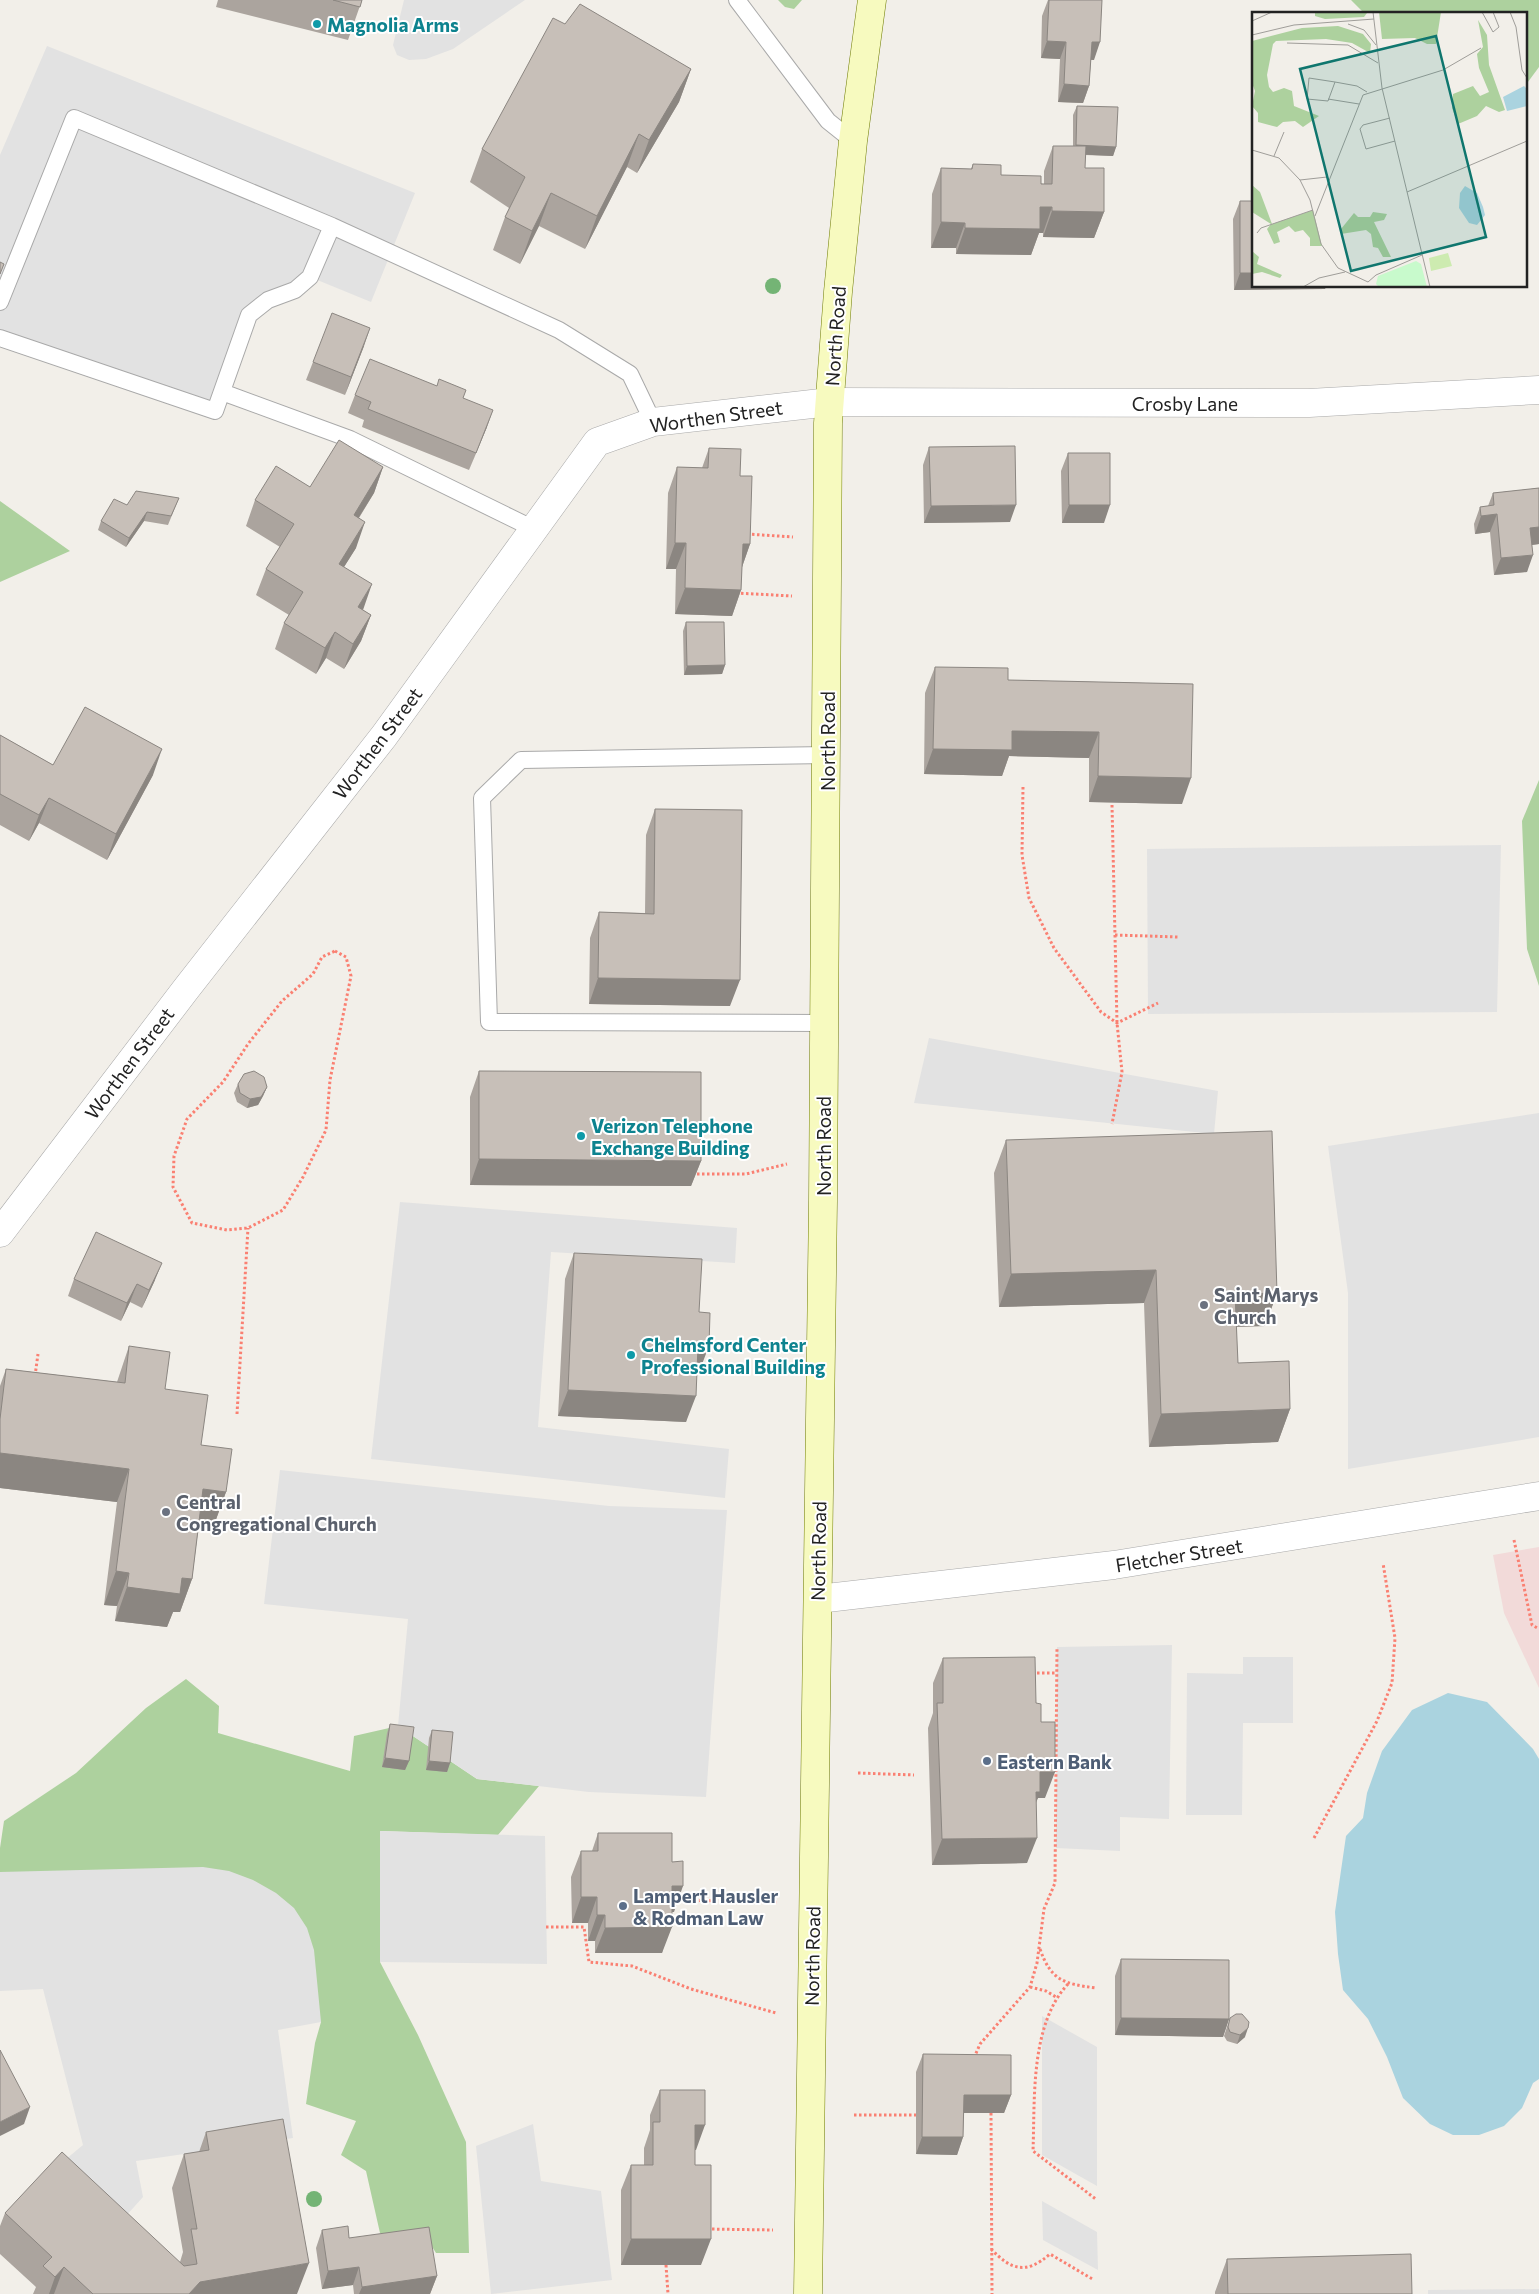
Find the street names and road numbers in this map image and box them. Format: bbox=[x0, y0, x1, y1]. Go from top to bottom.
street label: North Road bbox=[820, 285, 850, 387]
street label: Crosby Lane bbox=[1132, 392, 1238, 415]
street label: Worthen Street bbox=[648, 395, 784, 437]
street label: Worthen Street bbox=[328, 682, 427, 803]
street label: North Road bbox=[816, 691, 839, 791]
street label: Worthen Street bbox=[80, 1002, 179, 1123]
street label: North Road bbox=[812, 1096, 835, 1196]
street label: North Road bbox=[806, 1501, 830, 1601]
street label: Fletcher Street bbox=[1114, 1534, 1244, 1576]
street label: North Road bbox=[800, 1906, 824, 2006]

